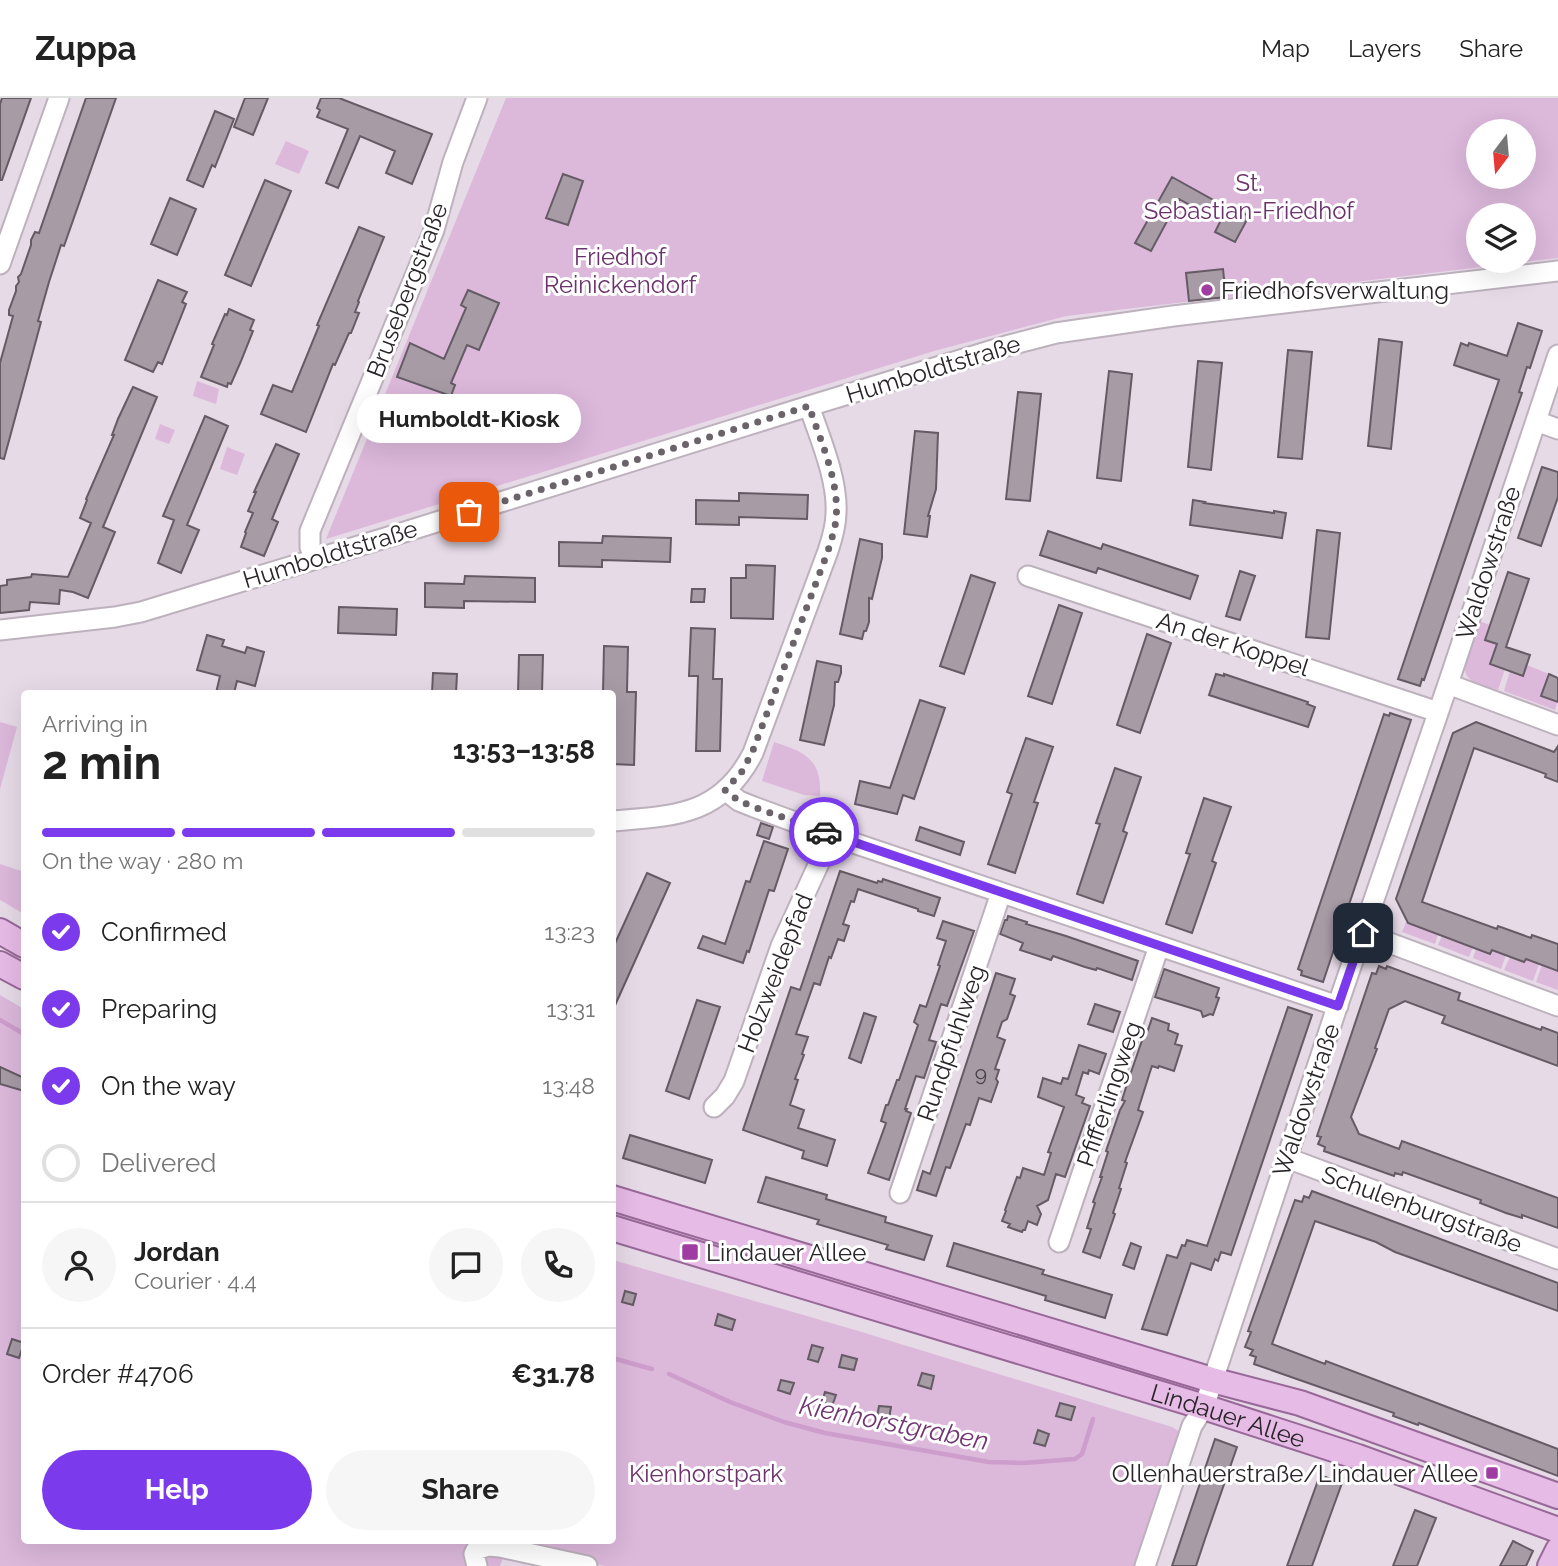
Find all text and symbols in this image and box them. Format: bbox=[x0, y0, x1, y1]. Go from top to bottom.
text: Zuppa bbox=[35, 29, 137, 68]
text: Map bbox=[1261, 34, 1310, 63]
text: Layers bbox=[1348, 34, 1421, 63]
text: Share bbox=[1459, 34, 1523, 63]
north arrow bbox=[1466, 119, 1536, 189]
map controls bbox=[1466, 119, 1536, 273]
park label: St. Sebastian-Friedhof bbox=[1144, 168, 1355, 225]
street label: Brusebergstraße bbox=[360, 199, 454, 381]
button: layers bbox=[1466, 203, 1536, 273]
park label: Friedhof Reinickendorf bbox=[544, 242, 697, 299]
place label: Friedhofsverwaltung bbox=[1221, 276, 1449, 305]
marker: Friedhofsverwaltung bbox=[1199, 282, 1215, 298]
street label: Humboldtstraße bbox=[842, 329, 1024, 409]
callout: Humboldt-Kiosk bbox=[357, 393, 581, 442]
text: Humboldt-Kiosk bbox=[378, 405, 560, 432]
pin bbox=[439, 482, 499, 542]
street label: Waldowstraße bbox=[1450, 483, 1526, 643]
icon: bag bbox=[450, 493, 488, 531]
street label: Humboldtstraße bbox=[239, 514, 421, 594]
street label: An der Koppel bbox=[1153, 606, 1313, 682]
text: Arriving in bbox=[42, 710, 148, 737]
text: 13:53–13:58 bbox=[453, 735, 595, 765]
text: 2 min bbox=[42, 736, 161, 790]
courier bbox=[789, 797, 859, 867]
icon: car bbox=[805, 813, 843, 851]
text: On the way · 280 m bbox=[42, 847, 244, 874]
street label: Holzweidepfad bbox=[731, 889, 819, 1057]
pin bbox=[1333, 903, 1393, 963]
icon: check bbox=[42, 913, 80, 951]
icon: home bbox=[1344, 914, 1382, 952]
text: Confirmed bbox=[101, 917, 227, 947]
text: 13:23 bbox=[544, 918, 595, 945]
street label: Rundpfuhlweg bbox=[911, 961, 991, 1125]
icon: check bbox=[42, 990, 80, 1028]
text: Preparing bbox=[101, 994, 217, 1024]
text: 13:31 bbox=[546, 995, 595, 1022]
street label: Pfifferlingweg bbox=[1071, 1018, 1147, 1170]
street label: Waldowstraße bbox=[1266, 1020, 1346, 1180]
house number: 9 bbox=[975, 1061, 987, 1086]
icon: check bbox=[42, 1067, 80, 1105]
text: On the way bbox=[101, 1071, 236, 1101]
text: 13:48 bbox=[542, 1072, 595, 1099]
text: Delivered bbox=[101, 1148, 216, 1178]
street label: Schulenburgstraße bbox=[1318, 1159, 1526, 1259]
button: person bbox=[42, 1228, 116, 1302]
button: chat bbox=[429, 1228, 503, 1302]
button: phone bbox=[521, 1228, 595, 1302]
text: Jordan bbox=[134, 1237, 220, 1267]
place label: Lindauer Allee bbox=[706, 1238, 866, 1267]
marker: Lindauer Allee bbox=[680, 1242, 700, 1262]
text: Courier · 4.4 bbox=[134, 1267, 257, 1294]
text: Order #4706 bbox=[42, 1359, 194, 1389]
text: €31.78 bbox=[511, 1359, 595, 1389]
street label: Lindauer Allee bbox=[1147, 1377, 1309, 1453]
water label: Kienhorstgraben bbox=[797, 1390, 991, 1456]
button: Help bbox=[42, 1450, 312, 1530]
button: Share bbox=[326, 1450, 595, 1530]
park label: Kienhorstpark bbox=[629, 1459, 783, 1488]
place label: Ollenhauerstraße/Lindauer Allee bbox=[1112, 1459, 1478, 1488]
marker: Ollenhauerstraße/Lindauer Allee bbox=[1484, 1465, 1500, 1481]

